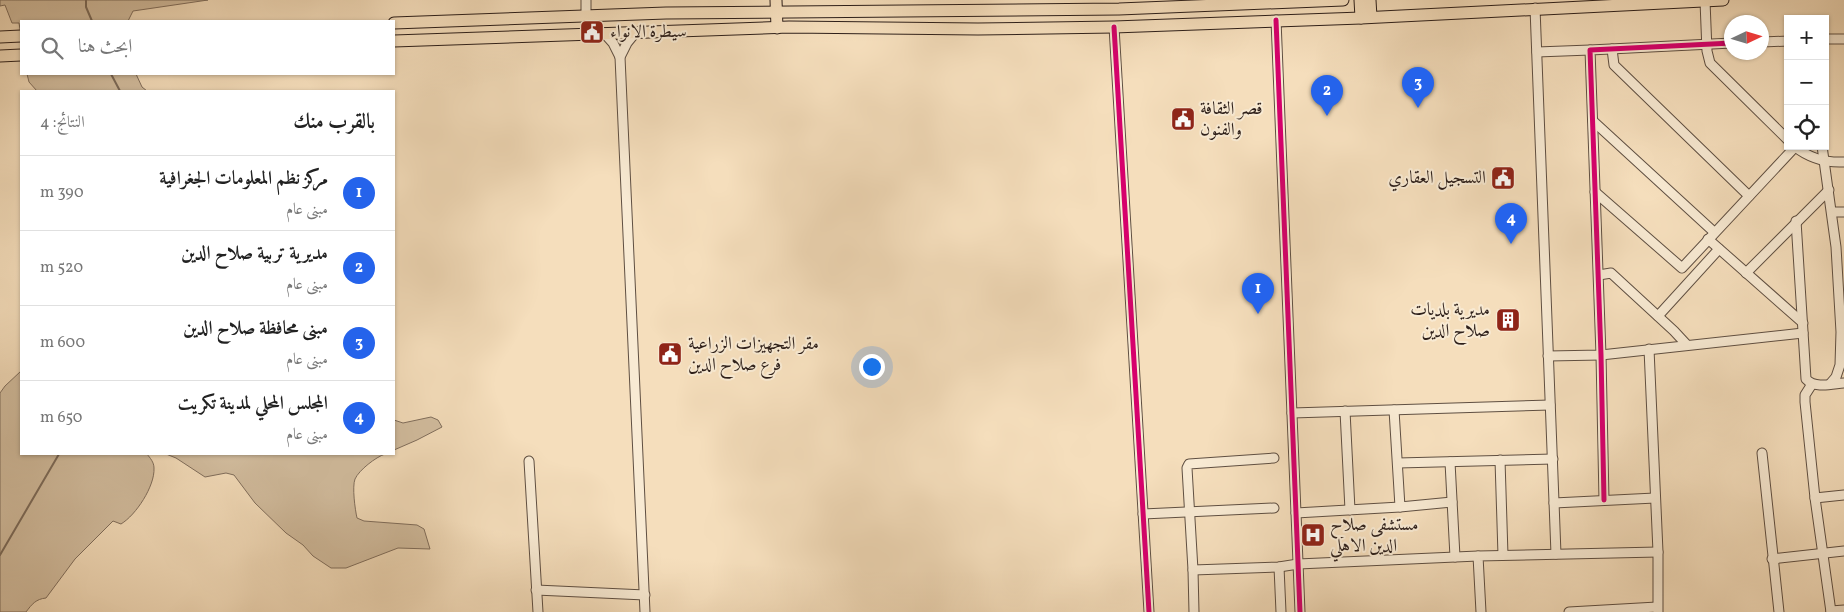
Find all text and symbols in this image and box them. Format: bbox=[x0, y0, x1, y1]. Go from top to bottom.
north arrow bbox=[1724, 15, 1769, 60]
map controls bbox=[1784, 15, 1829, 150]
button: + bbox=[1784, 15, 1829, 60]
public building icon: سيطرة الانواء bbox=[579, 19, 605, 45]
search box bbox=[20, 20, 395, 75]
place label: سيطرة الانواء bbox=[610, 20, 687, 45]
icon: search bbox=[38, 34, 66, 62]
text: ابحث هنا bbox=[78, 34, 132, 60]
button: − bbox=[1784, 60, 1829, 105]
pin: 3 bbox=[1402, 67, 1434, 108]
pin: 2 bbox=[1311, 75, 1343, 116]
place label: قصر الثقافة والفنون bbox=[1200, 97, 1263, 143]
button: locate bbox=[1784, 105, 1829, 150]
public building icon: قصر الثقافة والفنون bbox=[1170, 106, 1196, 132]
text: بالقرب منك bbox=[293, 108, 375, 137]
text: النتائج: 4 bbox=[40, 112, 85, 134]
public building icon: التسجيل العقاري bbox=[1490, 165, 1516, 191]
text: مركز نظم المعلومات الجغرافية bbox=[159, 166, 328, 192]
place label: التسجيل العقاري bbox=[1388, 166, 1486, 192]
text: 390 m bbox=[40, 182, 84, 204]
text: 1 bbox=[356, 182, 362, 204]
text: مبنى عام bbox=[286, 199, 328, 221]
pin: 4 bbox=[1495, 203, 1527, 244]
text: مديرية تربية صلاح الدين bbox=[181, 241, 328, 267]
text: 520 m bbox=[40, 257, 83, 279]
text: 2 bbox=[355, 257, 363, 279]
pin: 1 bbox=[1242, 273, 1274, 314]
text: مبنى عام bbox=[286, 274, 328, 296]
place label: مديرية بلديات صلاح الدين bbox=[1410, 298, 1490, 346]
building icon: مديرية بلديات صلاح الدين bbox=[1495, 307, 1521, 333]
text: مبنى محافظة صلاح الدين bbox=[183, 316, 328, 342]
text: 600 m bbox=[40, 332, 85, 354]
text: 3 bbox=[355, 332, 363, 354]
place label: مقر التجهيزات الزراعية فرع صلاح الدين bbox=[688, 332, 819, 380]
public building icon: مقر التجهيزات الزراعية فرع صلاح الدين bbox=[657, 341, 683, 367]
text: مبنى عام bbox=[286, 349, 328, 371]
your location bbox=[859, 354, 885, 380]
text: المجلس المحلي لمدينة تكريت bbox=[178, 391, 328, 417]
text: 650 m bbox=[40, 407, 82, 429]
text: 4 bbox=[354, 407, 364, 429]
text: مبنى عام bbox=[286, 424, 328, 446]
place label: مستشفى صلاح الدين الاهلي bbox=[1330, 513, 1419, 562]
hospital icon: مستشفى صلاح الدين الاهلي bbox=[1300, 522, 1326, 548]

